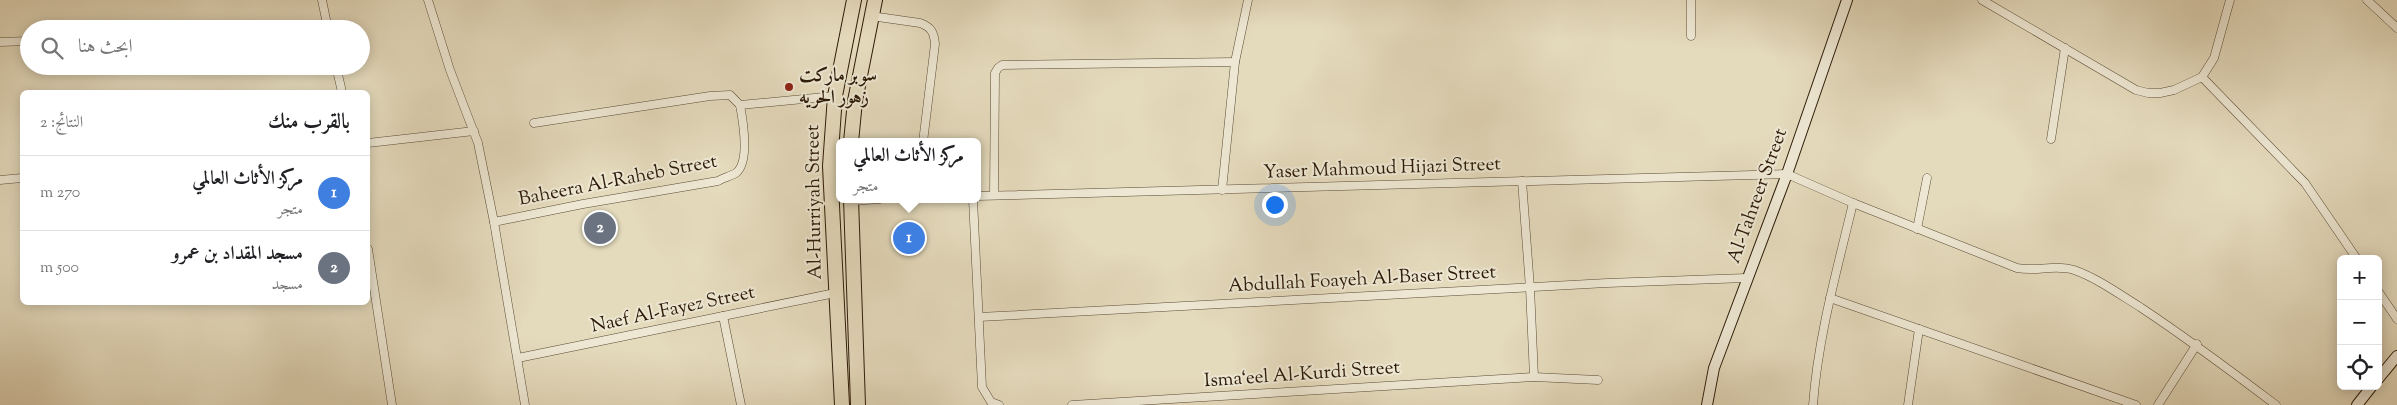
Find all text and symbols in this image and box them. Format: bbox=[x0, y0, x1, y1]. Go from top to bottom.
search box bbox=[20, 20, 370, 75]
icon: search bbox=[38, 34, 66, 62]
text: ابحث هنا bbox=[78, 34, 133, 61]
place label: سوبر ماركت زهور الحريه bbox=[799, 63, 877, 112]
marker: سوبر ماركت زهور الحريه bbox=[783, 81, 795, 93]
text: بالقرب منك bbox=[268, 108, 350, 138]
text: النتائج: 2 bbox=[40, 112, 83, 135]
street label: Al-Hurriyah Street bbox=[800, 124, 830, 280]
street label: Al-Tahreer Street bbox=[1721, 124, 1795, 267]
popup bbox=[836, 138, 981, 203]
text: مركز الأثاث العالمي bbox=[853, 143, 964, 170]
street label: Baheera Al-Raheb Street bbox=[516, 148, 720, 214]
street label: Yaser Mahmoud Hijazi Street bbox=[1263, 151, 1502, 187]
text: مركز الأثاث العالمي bbox=[192, 166, 303, 193]
text: متجر bbox=[853, 176, 879, 199]
text: 270 m bbox=[40, 182, 80, 205]
text: 1 bbox=[331, 182, 337, 205]
your location bbox=[1262, 192, 1288, 218]
text: متجر bbox=[278, 199, 303, 222]
pin: 2 bbox=[584, 209, 616, 247]
pin: 1 bbox=[893, 219, 925, 257]
text: مسجد المقداد بن عمرو bbox=[172, 241, 303, 268]
map controls bbox=[2337, 255, 2382, 390]
button: + bbox=[2337, 255, 2382, 300]
text: 500 m bbox=[40, 257, 79, 280]
text: 2 bbox=[330, 257, 338, 280]
street label: Abdullah Foayeh Al-Baser Street bbox=[1227, 259, 1497, 300]
text: مسجد bbox=[272, 274, 303, 297]
street label: Naef Al-Fayez Street bbox=[589, 279, 758, 341]
button: − bbox=[2337, 300, 2382, 345]
button: locate bbox=[2337, 345, 2382, 390]
street label: Isma‘eel Al-Kurdi Street bbox=[1203, 355, 1401, 395]

